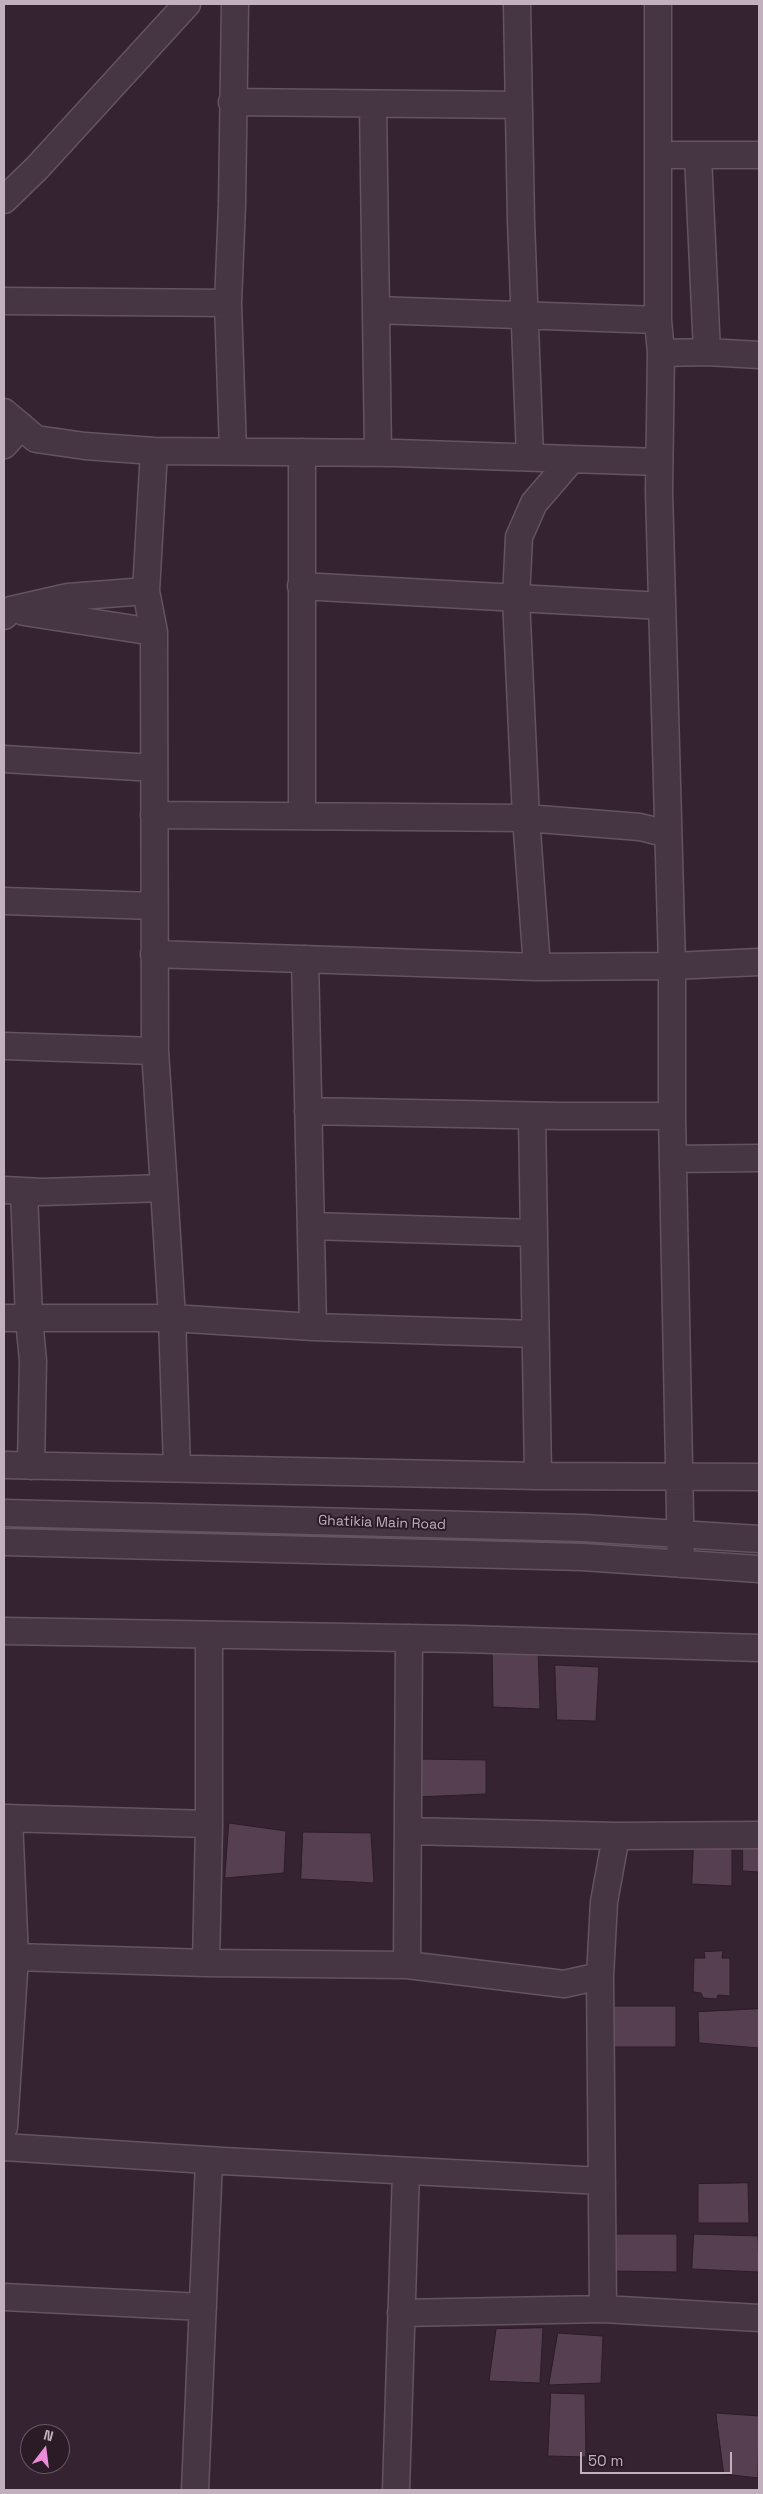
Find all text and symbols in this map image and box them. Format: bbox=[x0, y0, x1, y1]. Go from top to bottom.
street label: Ghatikia Main Road bbox=[318, 1512, 446, 1534]
north arrow bbox=[20, 2424, 70, 2474]
text: N bbox=[42, 2426, 55, 2445]
scale bar bbox=[583, 2442, 736, 2474]
text: 50 m bbox=[588, 2451, 623, 2470]

